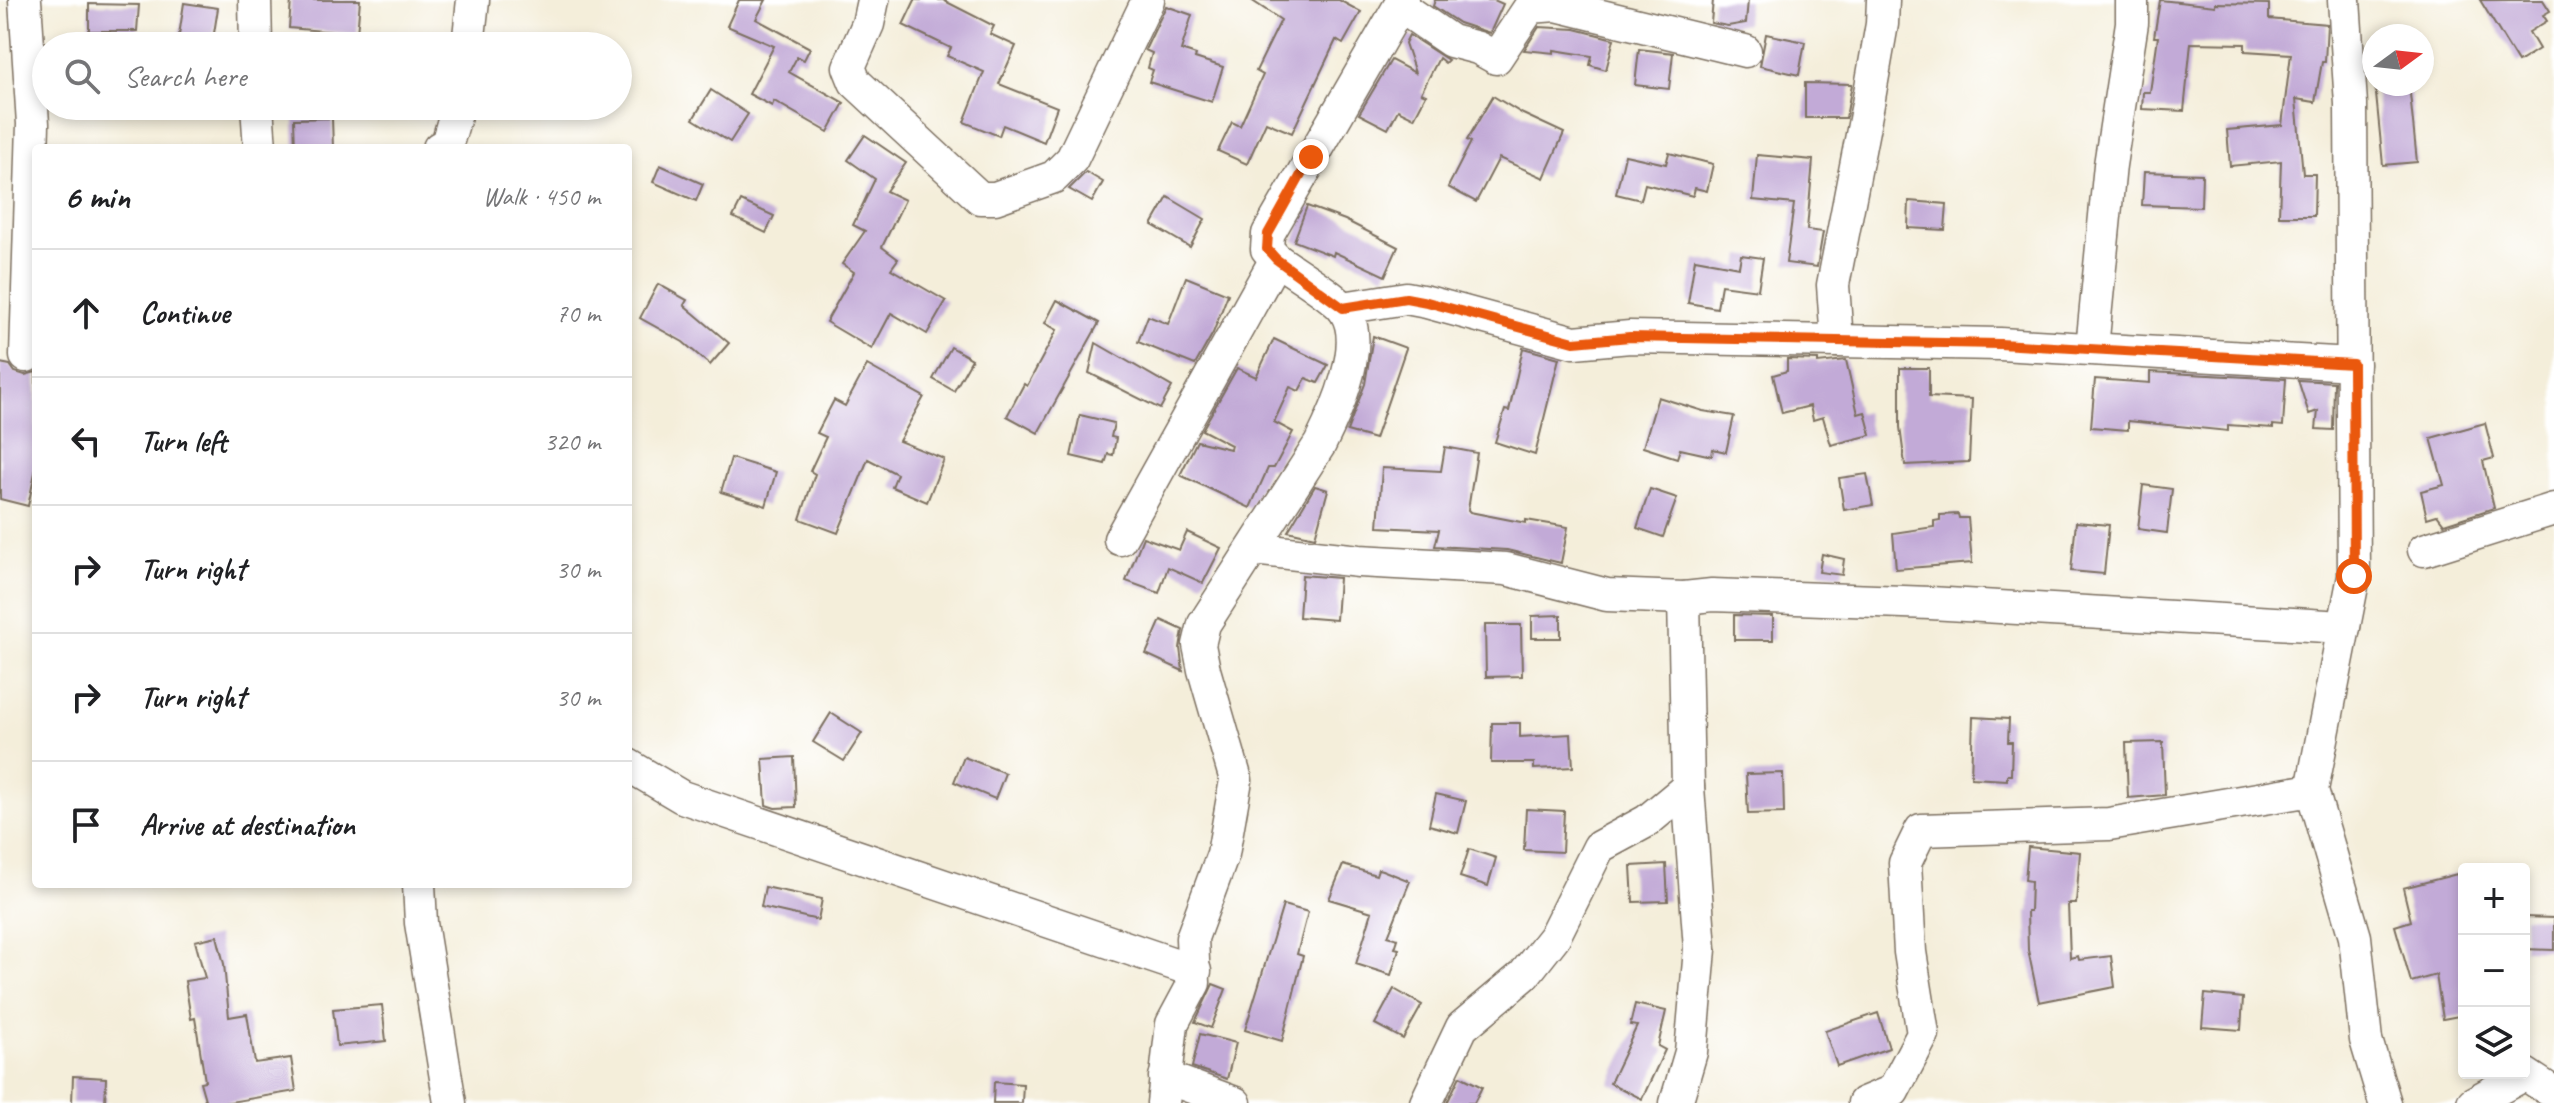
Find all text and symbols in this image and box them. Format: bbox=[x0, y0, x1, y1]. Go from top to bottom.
north arrow bbox=[2362, 24, 2434, 96]
search box bbox=[32, 32, 632, 120]
icon: search bbox=[60, 54, 104, 98]
text: Search here bbox=[124, 57, 246, 95]
route end bbox=[1293, 139, 1329, 175]
text: 6 min bbox=[64, 175, 130, 218]
text: Walk · 450 m bbox=[483, 180, 600, 213]
icon: ahead bbox=[64, 291, 108, 335]
text: Continue bbox=[140, 294, 230, 332]
text: 70 m bbox=[556, 297, 600, 330]
icon: left bbox=[64, 419, 108, 463]
text: Turn left bbox=[140, 422, 227, 460]
text: 320 m bbox=[544, 425, 600, 458]
icon: right bbox=[64, 547, 108, 591]
text: Turn right bbox=[140, 550, 245, 588]
text: 30 m bbox=[556, 553, 600, 586]
route start bbox=[2336, 558, 2372, 594]
icon: right bbox=[64, 675, 108, 719]
text: Turn right bbox=[140, 678, 245, 716]
text: 30 m bbox=[556, 681, 600, 714]
icon: arrive bbox=[64, 803, 108, 847]
text: Arrive at destination bbox=[140, 806, 355, 844]
map controls bbox=[2458, 863, 2530, 1079]
button: + bbox=[2458, 863, 2530, 935]
button: − bbox=[2458, 935, 2530, 1007]
button: layers bbox=[2458, 1007, 2530, 1079]

